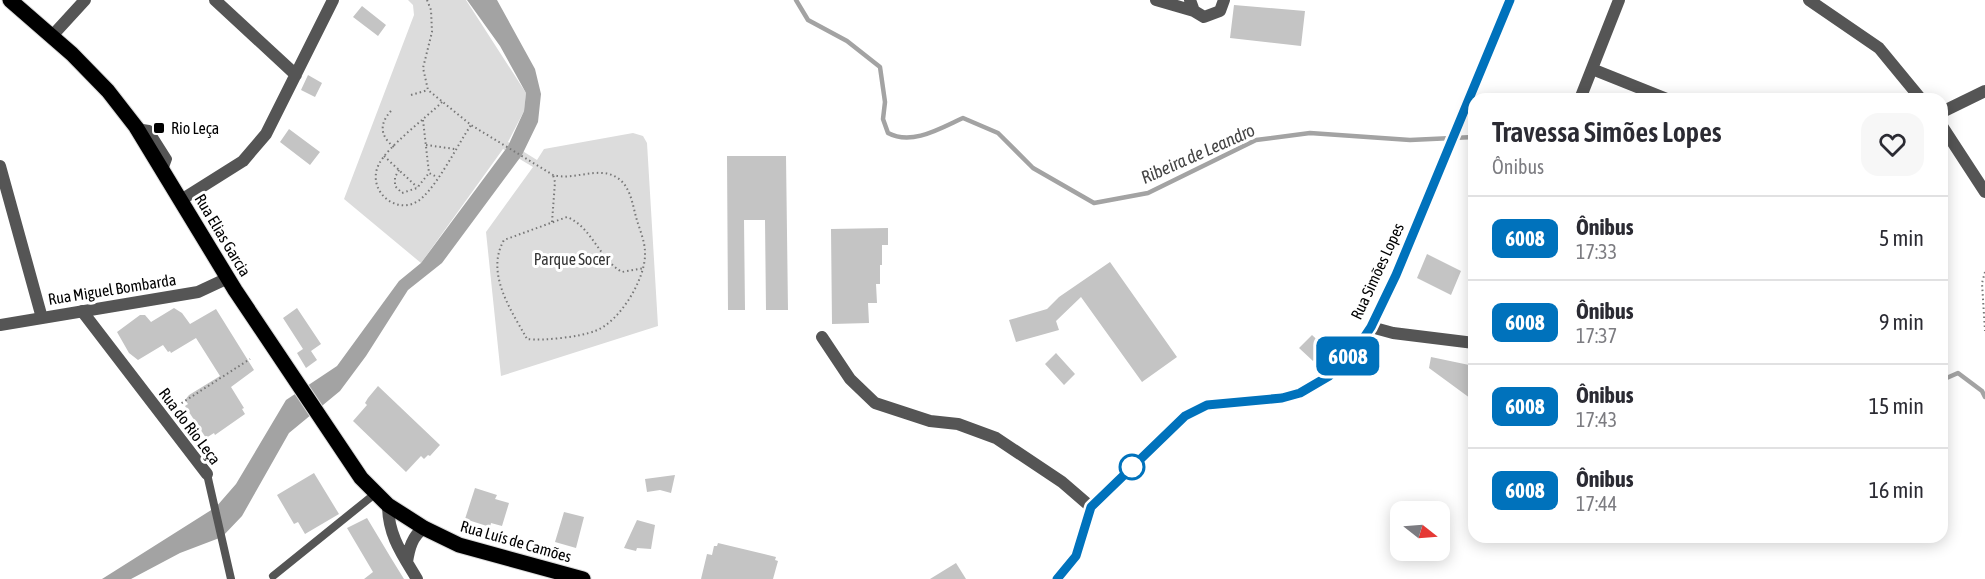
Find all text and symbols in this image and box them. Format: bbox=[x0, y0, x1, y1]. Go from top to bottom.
button: heart bbox=[1861, 113, 1924, 176]
text: Travessa Simões Lopes bbox=[1492, 116, 1722, 148]
place label: Rio Leça bbox=[171, 119, 219, 138]
water label: Ribeira de Leandro bbox=[1138, 119, 1258, 188]
marker: Rio Leça bbox=[152, 121, 166, 135]
text: Ônibus bbox=[1492, 155, 1544, 178]
street label: Rua Elias Garcia bbox=[191, 190, 255, 280]
text: Ônibus bbox=[1576, 214, 1633, 240]
street label: Rua Simões Lopes bbox=[1347, 220, 1408, 322]
text: 5 min bbox=[1879, 225, 1924, 251]
text: 6008 bbox=[1505, 226, 1545, 250]
text: 17:33 bbox=[1576, 240, 1617, 263]
park label: Parque Socer bbox=[534, 250, 611, 269]
street label: Rua Miguel Bombarda bbox=[47, 270, 178, 309]
text: Ônibus bbox=[1576, 298, 1633, 324]
text: 9 min bbox=[1879, 309, 1924, 335]
text: 6008 bbox=[1505, 310, 1545, 334]
text: 17:37 bbox=[1576, 324, 1617, 347]
line badge: 6008 bbox=[1306, 336, 1390, 376]
text: 6008 bbox=[1328, 344, 1368, 368]
text: Ônibus bbox=[1576, 382, 1633, 408]
street label: Rua do Rio Leça bbox=[155, 384, 225, 468]
text: 15 min bbox=[1869, 393, 1924, 419]
text: 6008 bbox=[1505, 394, 1545, 418]
text: 17:43 bbox=[1576, 408, 1617, 431]
unlabelled marker bbox=[1119, 454, 1145, 480]
text: Ônibus bbox=[1576, 466, 1633, 492]
text: 16 min bbox=[1869, 477, 1924, 503]
text: 6008 bbox=[1505, 478, 1545, 502]
text: 17:44 bbox=[1576, 492, 1617, 515]
north arrow bbox=[1390, 501, 1450, 561]
map controls bbox=[1390, 501, 1450, 561]
street label: Rua Luís de Camões bbox=[459, 517, 574, 566]

